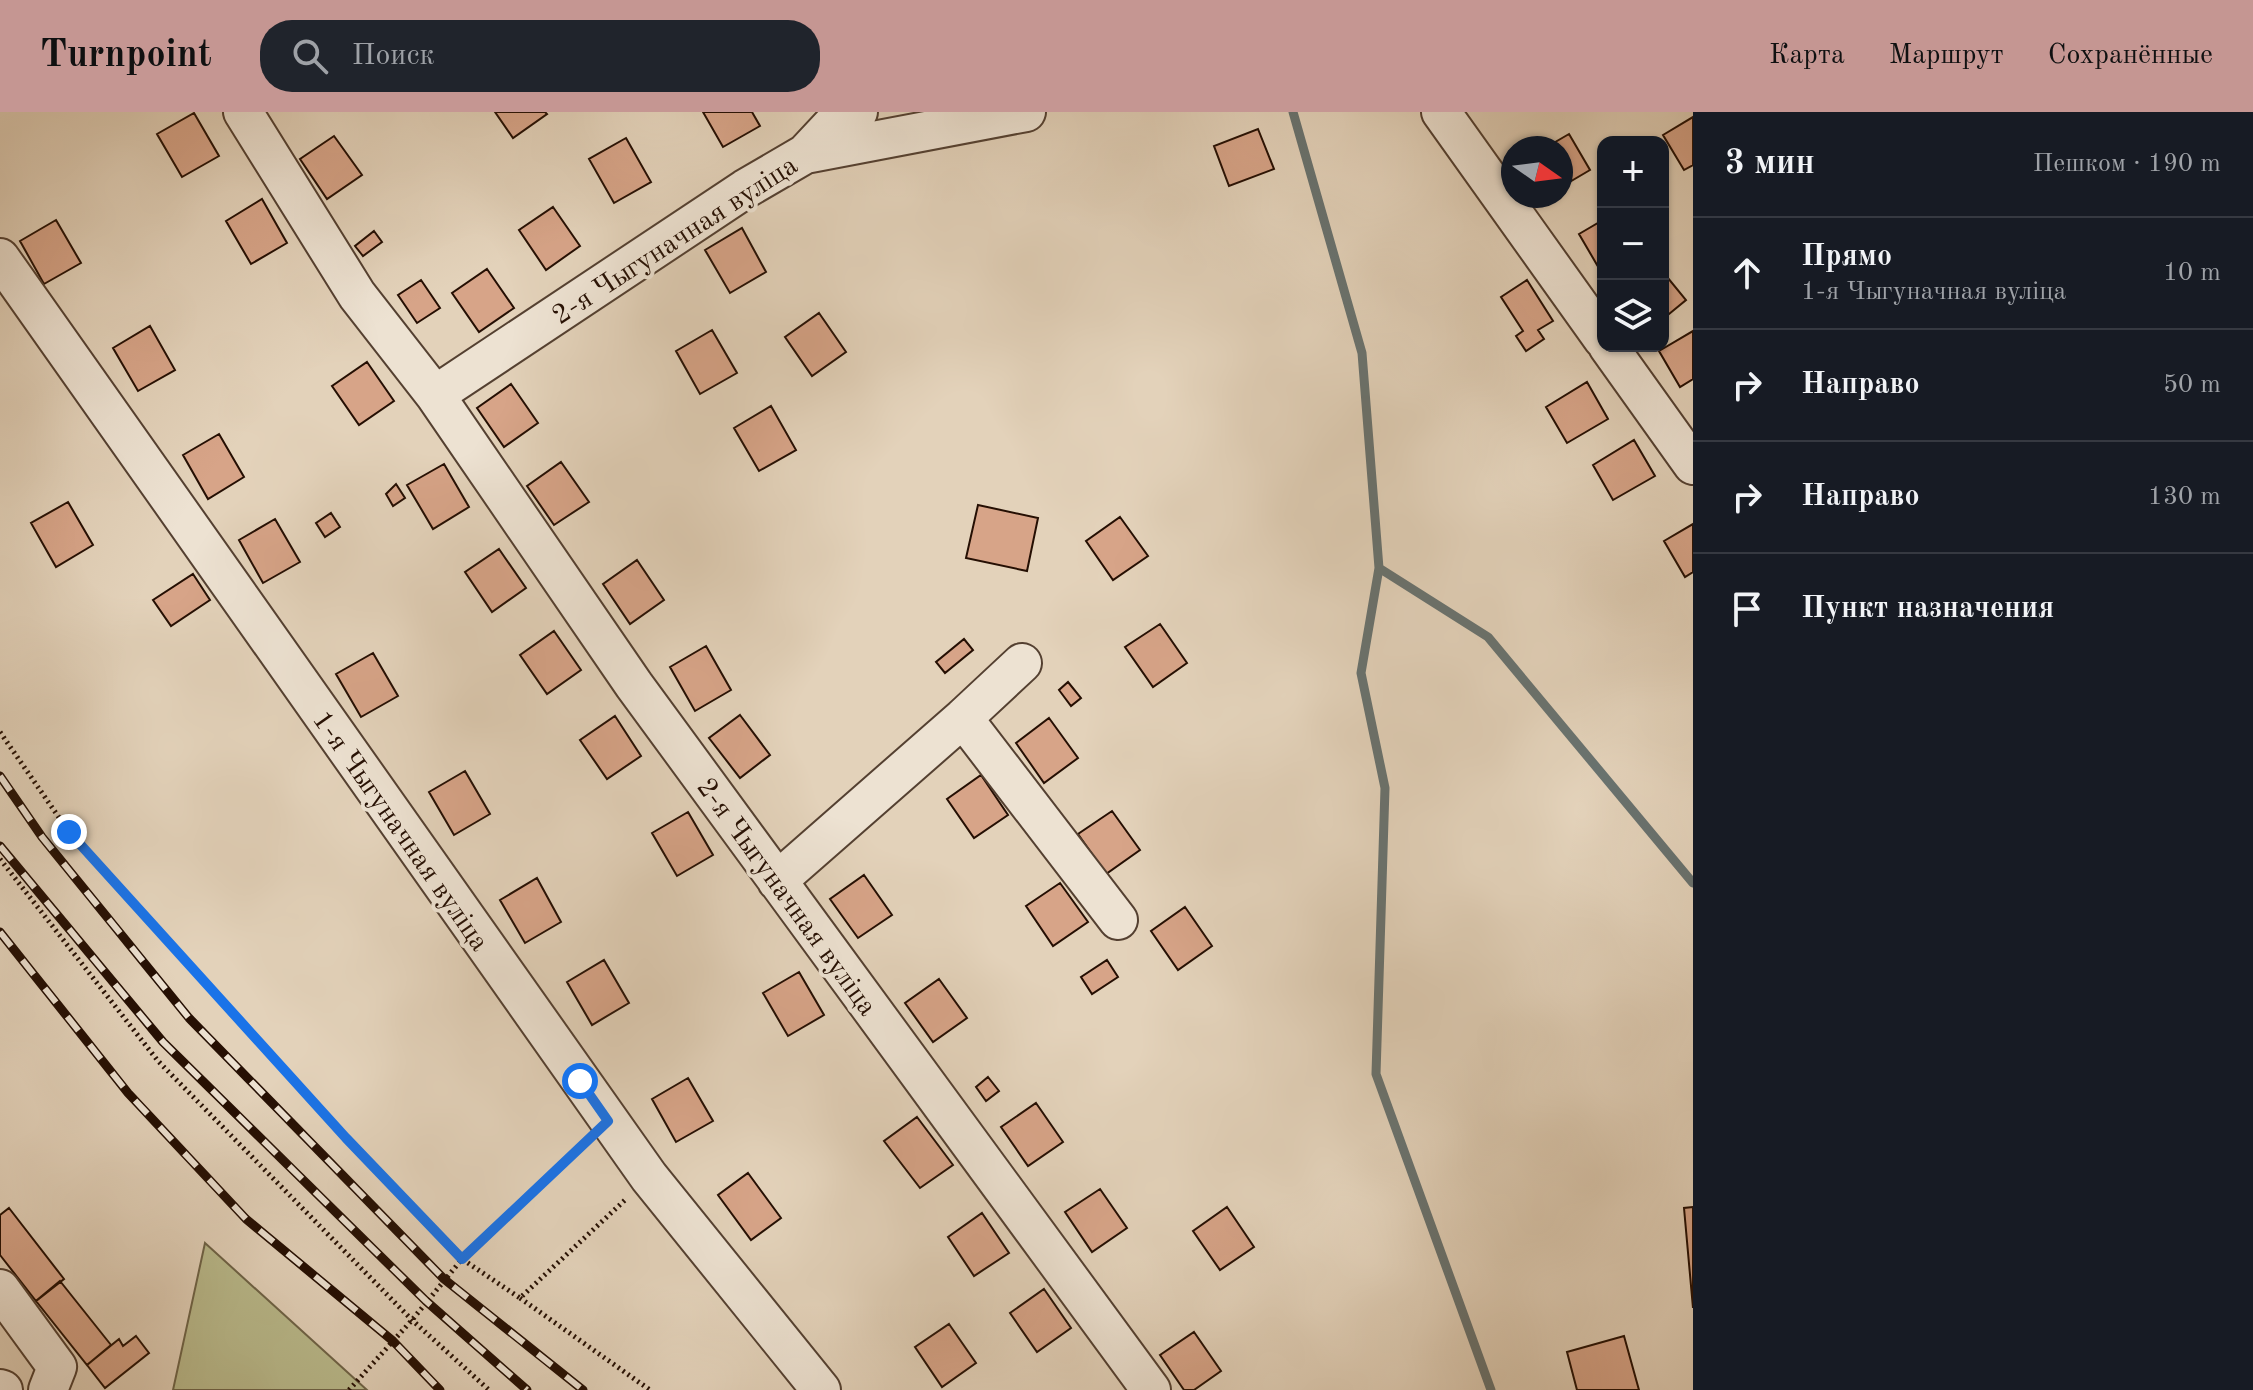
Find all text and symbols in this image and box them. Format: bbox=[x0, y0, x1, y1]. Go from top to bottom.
search box bbox=[260, 20, 820, 92]
icon: search bbox=[288, 34, 332, 78]
text: Turnpoint bbox=[40, 37, 212, 75]
text: Поиск bbox=[352, 41, 435, 71]
text: Карта bbox=[1769, 42, 1845, 70]
text: Маршрут bbox=[1889, 42, 2004, 70]
text: Сохранённые bbox=[2048, 42, 2213, 70]
north arrow bbox=[1501, 136, 1573, 208]
map controls bbox=[1597, 136, 1669, 352]
button: + bbox=[1597, 136, 1669, 208]
text: 3 мин bbox=[1725, 147, 1815, 181]
text: Пешком · 190 m bbox=[2033, 151, 2221, 177]
street label: 2-я Чыгуначная вуліца bbox=[548, 152, 803, 331]
button: − bbox=[1597, 208, 1669, 280]
text: Прямо bbox=[1801, 242, 1892, 272]
icon: ahead bbox=[1725, 251, 1769, 295]
text: 10 m bbox=[2163, 260, 2221, 286]
text: 1-я Чыгуначная вуліца bbox=[1801, 279, 2066, 305]
button: layers bbox=[1597, 280, 1669, 352]
icon: right bbox=[1725, 363, 1769, 407]
text: Направо bbox=[1801, 370, 1920, 400]
text: 50 m bbox=[2163, 372, 2221, 398]
icon: right bbox=[1725, 475, 1769, 519]
text: Направо bbox=[1801, 482, 1920, 512]
text: 130 m bbox=[2148, 484, 2221, 510]
icon: arrive bbox=[1725, 587, 1769, 631]
text: Пункт назначения bbox=[1801, 594, 2054, 624]
street label: 1-я Чыгуначная вуліца bbox=[306, 707, 493, 957]
street label: 2-я Чыгуначная вуліца bbox=[690, 774, 881, 1022]
route end bbox=[51, 814, 87, 850]
route start bbox=[562, 1063, 598, 1099]

